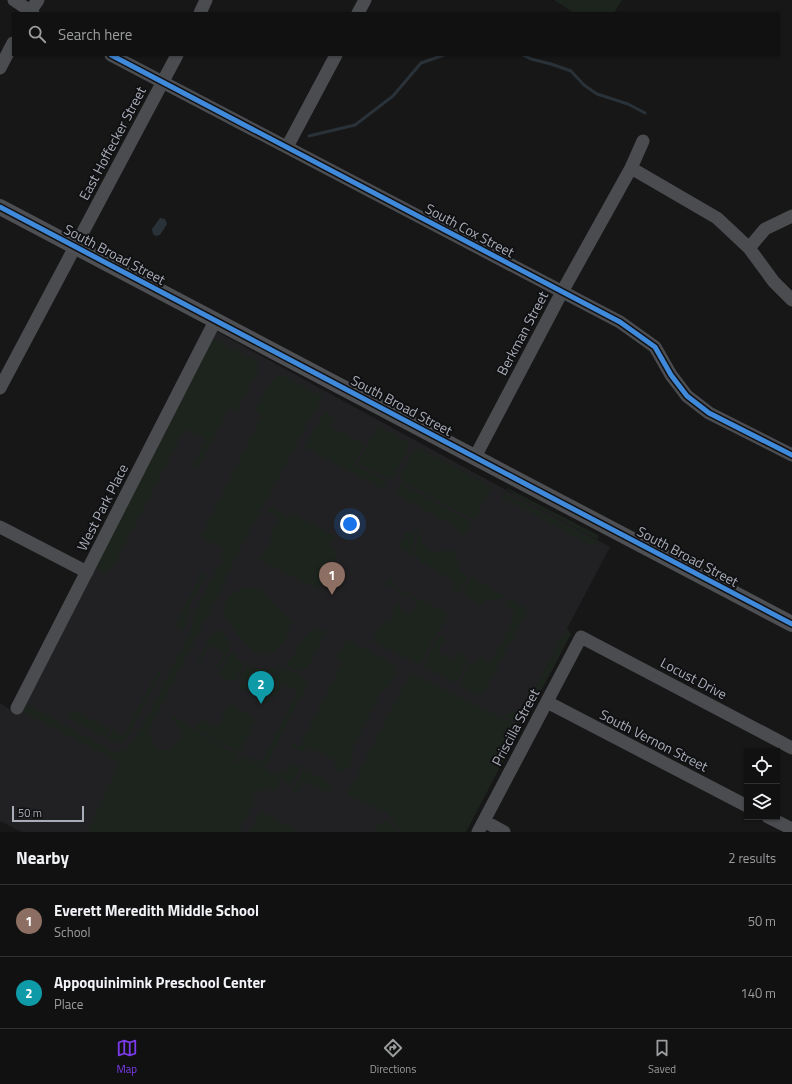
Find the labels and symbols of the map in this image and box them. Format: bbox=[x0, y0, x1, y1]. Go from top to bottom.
street label: East Hoffecker Street bbox=[73, 82, 151, 204]
street label: South Cox Street bbox=[422, 198, 518, 262]
street label: South Broad Street bbox=[61, 218, 170, 290]
street label: Berkman Street bbox=[491, 287, 553, 379]
street label: South Broad Street bbox=[348, 369, 457, 441]
street label: West Park Place bbox=[71, 460, 133, 554]
your location bbox=[340, 514, 360, 534]
street label: South Broad Street bbox=[634, 520, 743, 592]
pin: 1 bbox=[319, 562, 345, 595]
street label: Locust Drive bbox=[657, 652, 731, 704]
pin: 2 bbox=[248, 671, 274, 704]
street label: Priscilla Street bbox=[486, 685, 544, 769]
street label: South Vernon Street bbox=[596, 704, 712, 776]
scale bar bbox=[12, 804, 84, 823]

